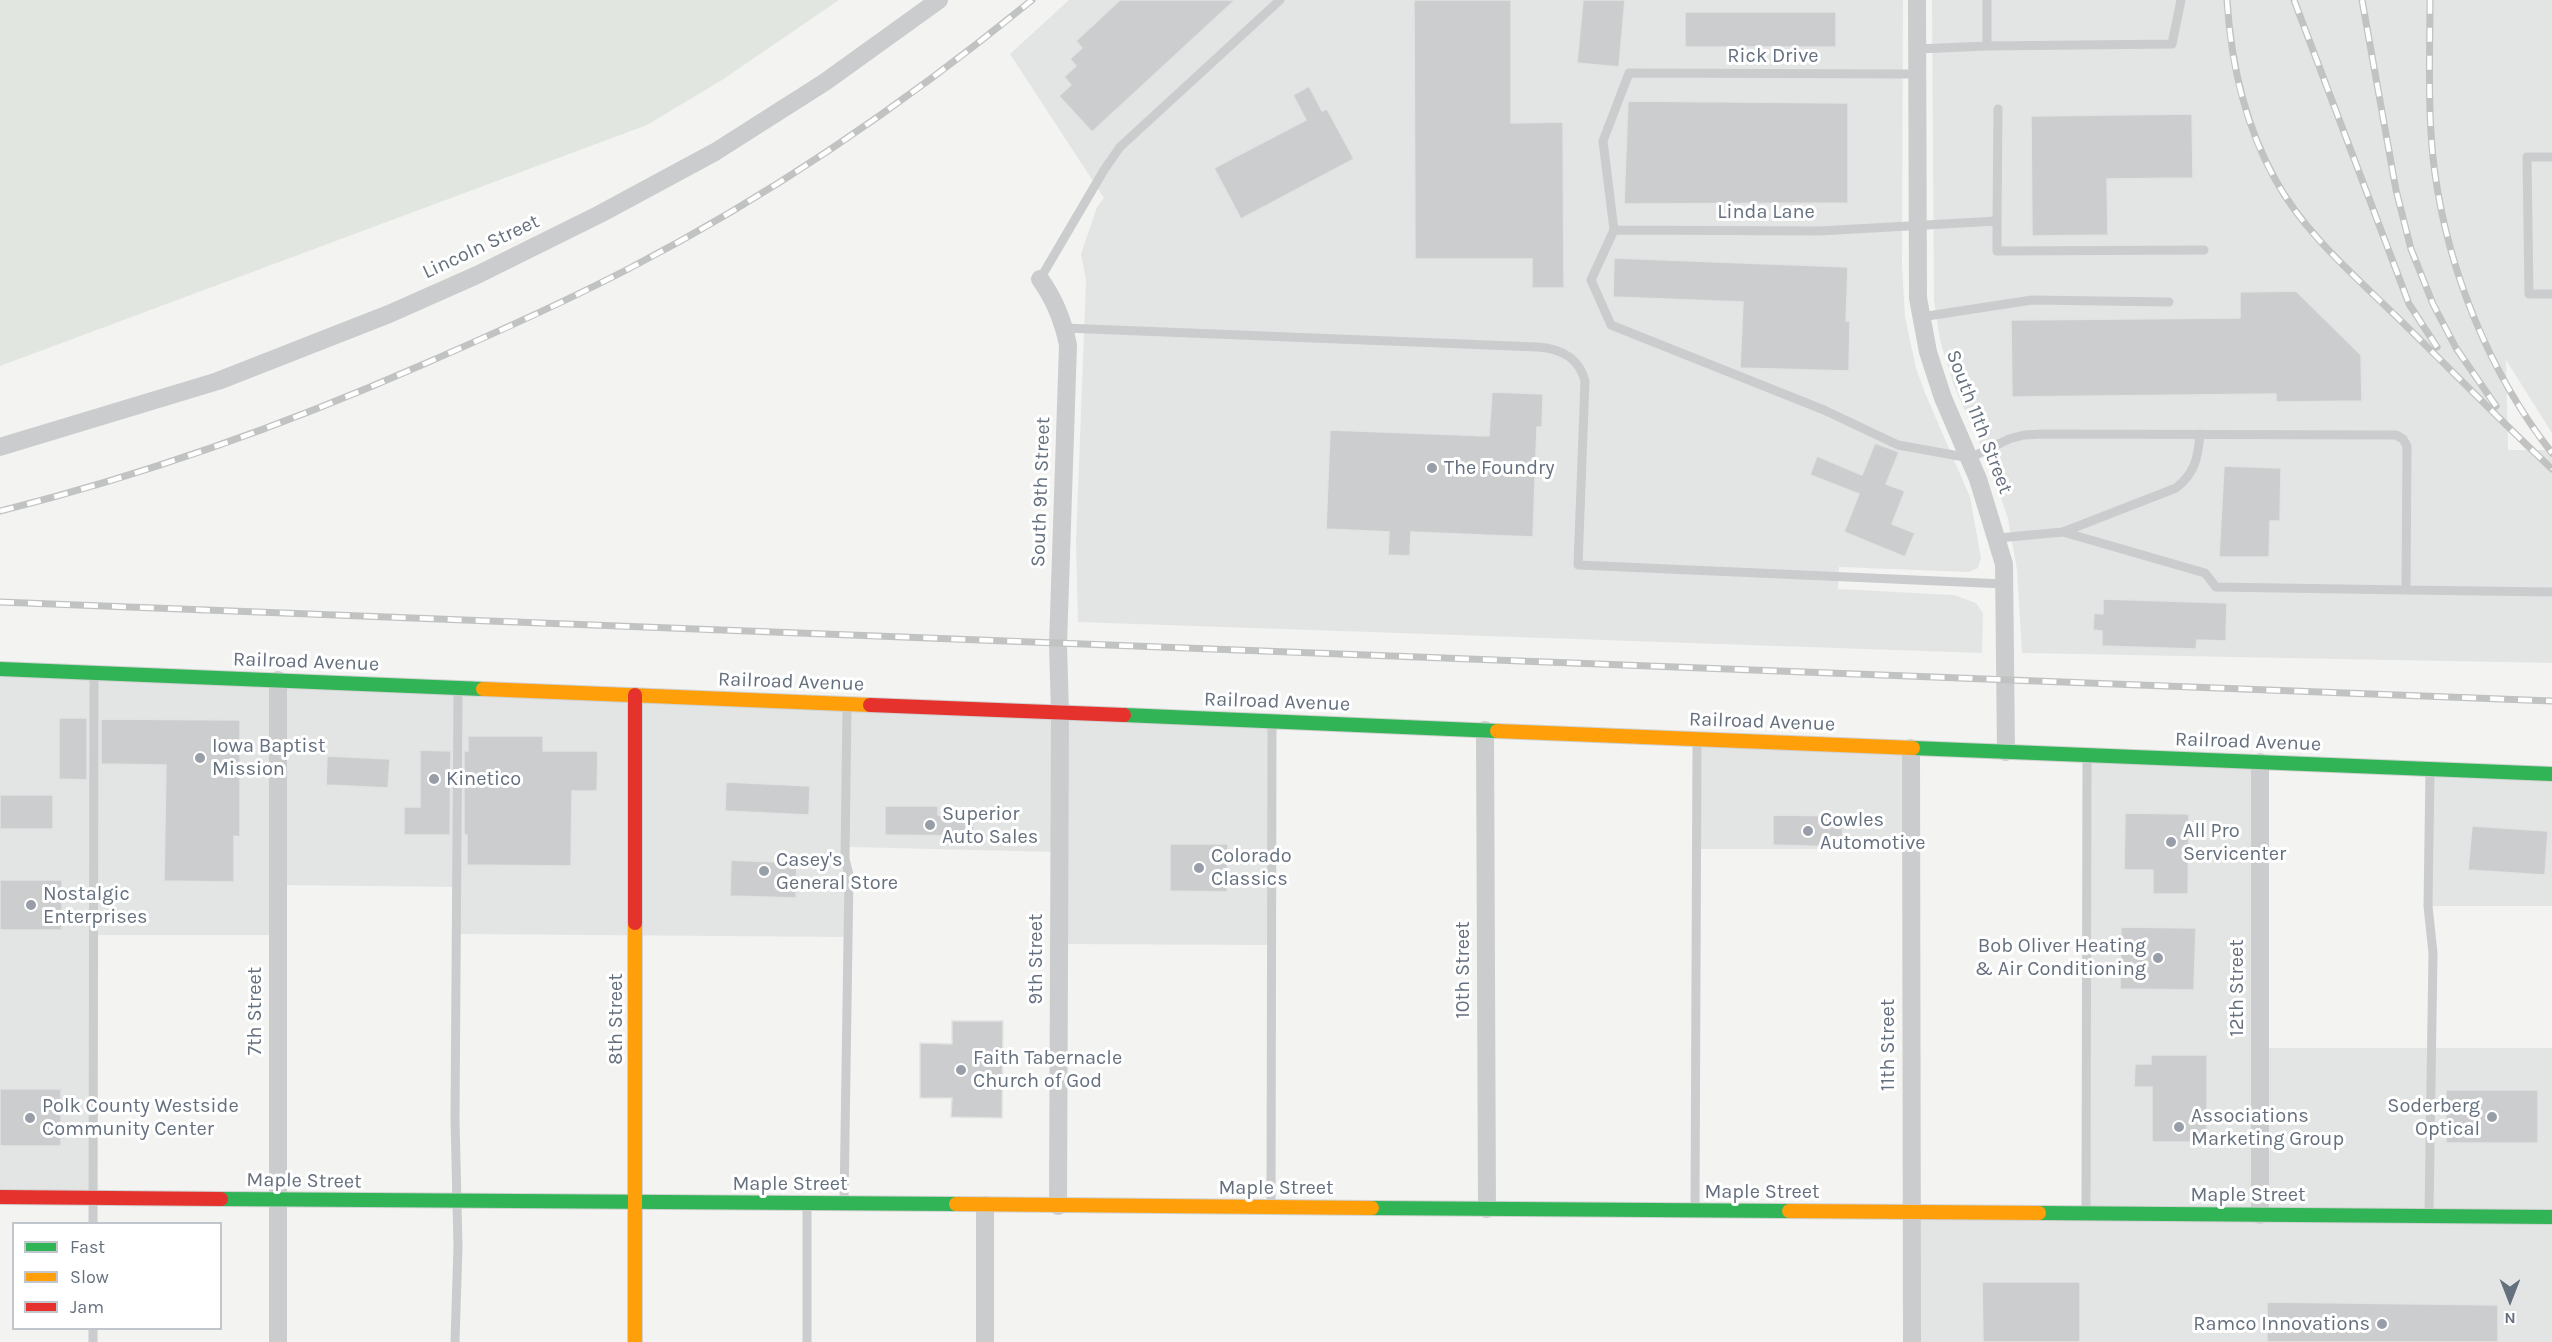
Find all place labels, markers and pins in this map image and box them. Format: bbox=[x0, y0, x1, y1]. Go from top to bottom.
place label: The Foundry bbox=[1444, 456, 1555, 480]
marker: The Foundry bbox=[1425, 461, 1439, 475]
place label: Iowa Baptist Mission bbox=[212, 734, 325, 781]
marker: Iowa Baptist Mission bbox=[193, 751, 207, 765]
place label: Kinetico bbox=[446, 767, 521, 791]
marker: Kinetico bbox=[427, 772, 441, 786]
place label: Superior Auto Sales bbox=[942, 802, 1038, 849]
place label: Cowles Automotive bbox=[1820, 808, 1925, 855]
marker: Superior Auto Sales bbox=[923, 818, 937, 832]
place label: All Pro Servicenter bbox=[2183, 819, 2286, 866]
marker: Cowles Automotive bbox=[1801, 824, 1815, 838]
marker: All Pro Servicenter bbox=[2164, 835, 2178, 849]
place label: Colorado Classics bbox=[1211, 844, 1292, 891]
place label: Casey's General Store bbox=[776, 848, 898, 895]
marker: Colorado Classics bbox=[1192, 861, 1206, 875]
marker: Casey's General Store bbox=[757, 864, 771, 878]
place label: Nostalgic Enterprises bbox=[43, 882, 147, 929]
marker: Nostalgic Enterprises bbox=[24, 898, 38, 912]
place label: Bob Oliver Heating & Air Conditioning bbox=[1975, 934, 2146, 981]
marker: Bob Oliver Heating & Air Conditioning bbox=[2151, 951, 2165, 965]
place label: Faith Tabernacle Church of God bbox=[973, 1046, 1122, 1093]
marker: Faith Tabernacle Church of God bbox=[954, 1063, 968, 1077]
place label: Polk County Westside Community Center bbox=[42, 1094, 239, 1141]
place label: Soderberg Optical bbox=[2387, 1094, 2480, 1141]
place label: Associations Marketing Group bbox=[2191, 1104, 2344, 1151]
marker: Soderberg Optical bbox=[2485, 1110, 2499, 1124]
marker: Polk County Westside Community Center bbox=[23, 1111, 37, 1125]
marker: Associations Marketing Group bbox=[2172, 1120, 2186, 1134]
place label: Ramco Innovations bbox=[2193, 1312, 2370, 1336]
marker: Ramco Innovations bbox=[2375, 1317, 2389, 1331]

